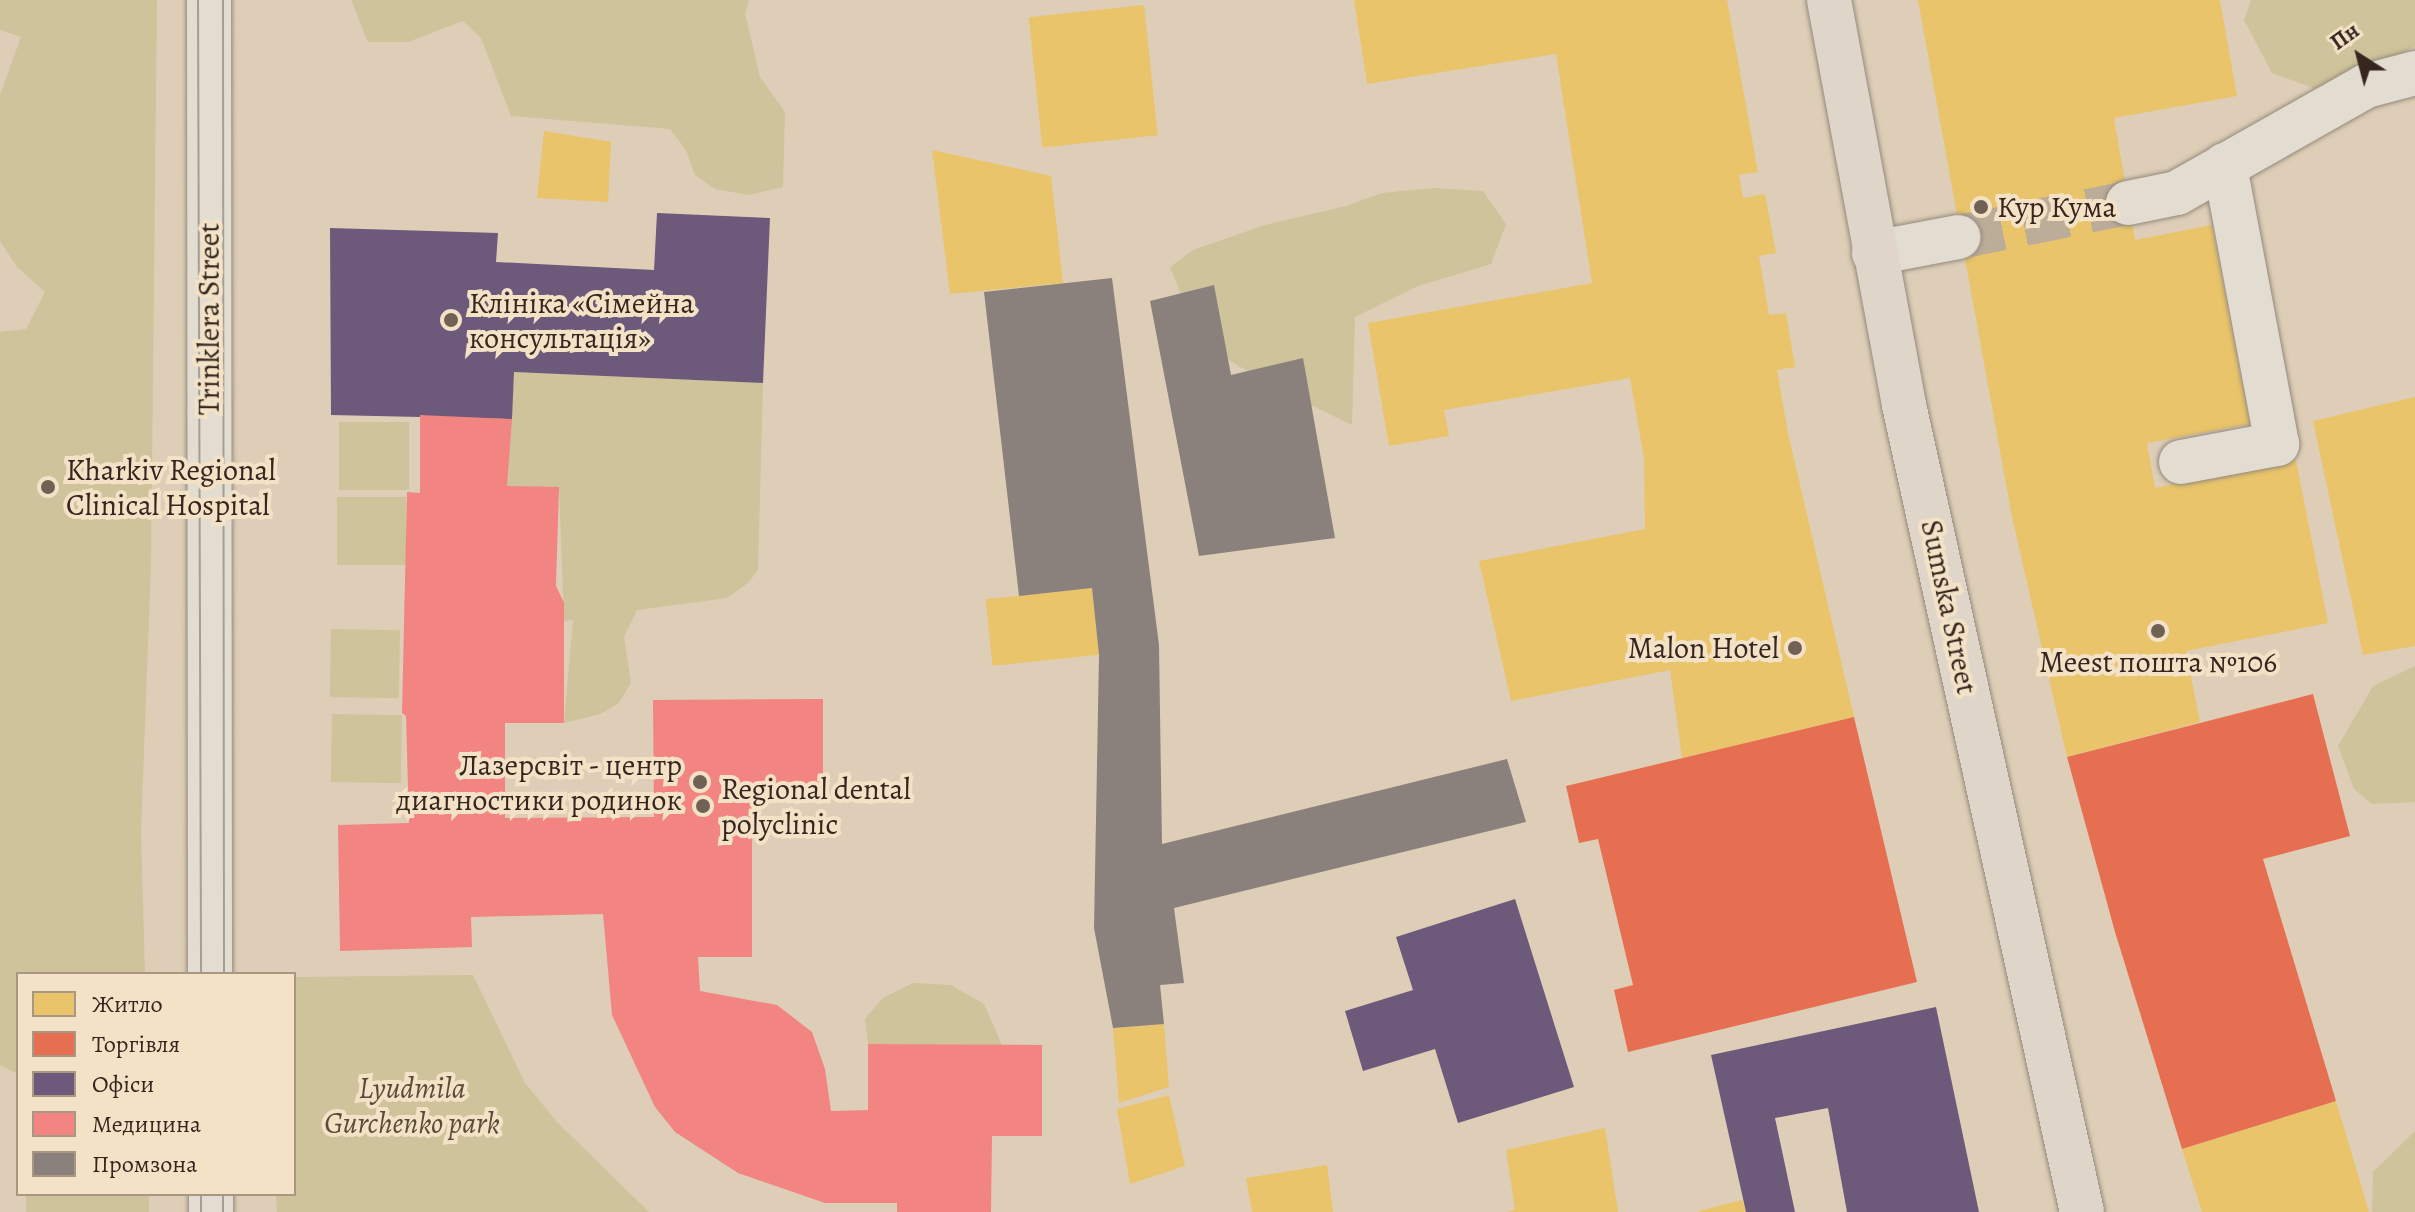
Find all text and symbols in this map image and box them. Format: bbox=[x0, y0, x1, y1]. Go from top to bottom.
north arrow bbox=[2319, 16, 2399, 96]
text: Пн bbox=[2324, 16, 2365, 57]
place label: Кур Кума bbox=[1997, 189, 2116, 225]
marker: Кур Кума bbox=[1972, 198, 1990, 216]
street label: Trinklera Street bbox=[191, 223, 227, 415]
place label: Клініка «Сімейна консультація» bbox=[469, 285, 694, 356]
marker: Клініка «Сімейна консультація» bbox=[440, 309, 462, 331]
place label: Kharkiv Regional Clinical Hospital bbox=[66, 452, 276, 522]
marker: Kharkiv Regional Clinical Hospital bbox=[37, 476, 59, 498]
street label: Sumska Street bbox=[1913, 517, 1985, 697]
marker: Meest пошта №106 bbox=[2149, 622, 2167, 640]
place label: Malon Hotel bbox=[1628, 630, 1779, 666]
marker: Malon Hotel bbox=[1786, 639, 1804, 657]
place label: Meest пошта №106 bbox=[2039, 644, 2277, 680]
place label: Лазерсвіт - центр диагностики родинок bbox=[396, 747, 682, 818]
marker: Лазерсвіт - центр диагностики родинок bbox=[689, 771, 711, 793]
place label: Regional dental polyclinic bbox=[721, 771, 911, 842]
marker: Regional dental polyclinic bbox=[692, 795, 714, 817]
legend bbox=[16, 972, 296, 1196]
text: Житло bbox=[92, 988, 163, 1020]
text: Торгівля bbox=[92, 1028, 180, 1060]
text: Офіси bbox=[92, 1068, 154, 1100]
park label: Lyudmila Gurchenko park bbox=[324, 1070, 500, 1140]
text: Медицина bbox=[92, 1108, 201, 1140]
text: Промзона bbox=[92, 1148, 197, 1180]

